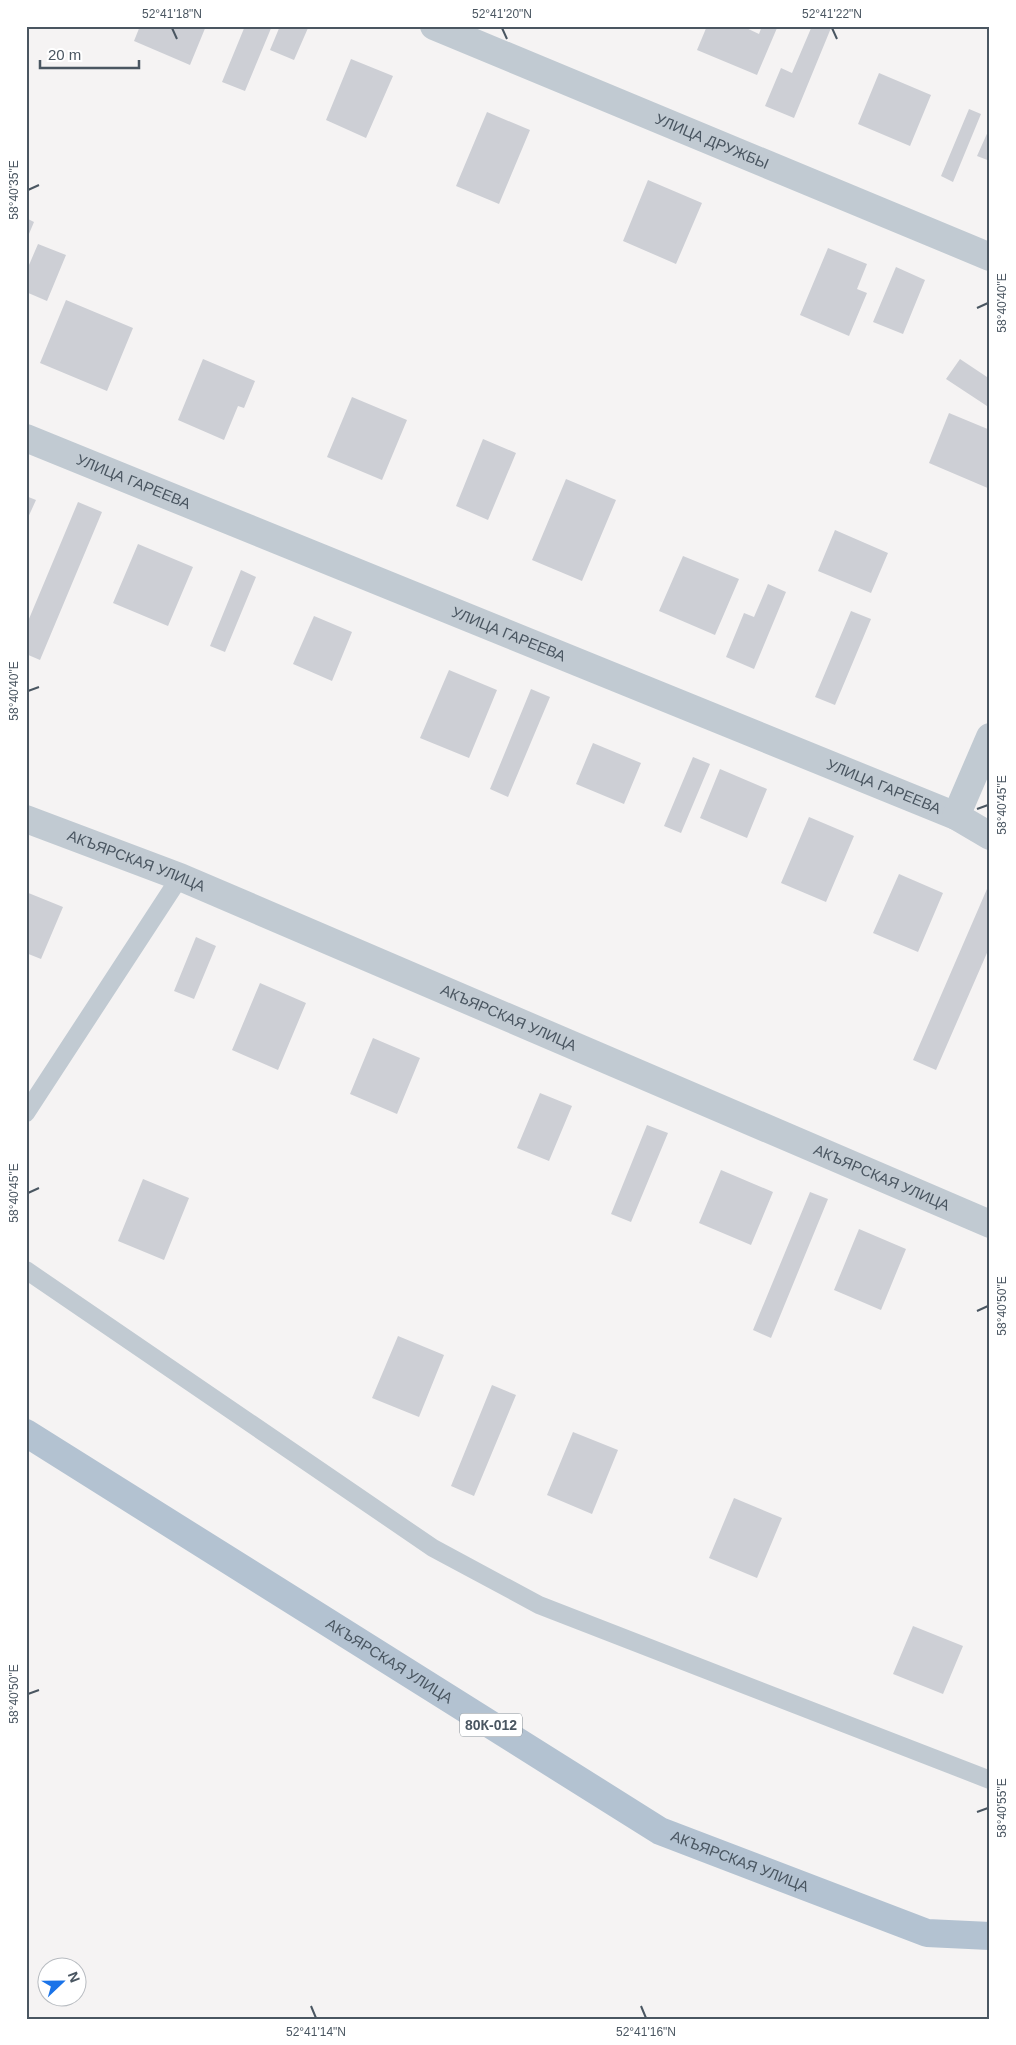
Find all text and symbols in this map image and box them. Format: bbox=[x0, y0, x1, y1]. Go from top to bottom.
text: 52°41'18"N bbox=[142, 7, 202, 21]
text: 52°41'20"N bbox=[472, 7, 532, 21]
text: 52°41'22"N bbox=[802, 7, 862, 21]
scale bar bbox=[40, 38, 139, 70]
text: 20 m bbox=[48, 46, 81, 63]
street label: УЛИЦА ДРУЖБЫ bbox=[653, 110, 771, 172]
text: 58°40'35"E bbox=[7, 160, 21, 220]
text: 58°40'40"E bbox=[995, 273, 1009, 333]
street label: УЛИЦА ГАРЕЕВА bbox=[74, 450, 193, 512]
street label: УЛИЦА ГАРЕЕВА bbox=[449, 603, 568, 664]
text: 58°40'40"E bbox=[7, 661, 21, 721]
street label: УЛИЦА ГАРЕЕВА bbox=[824, 755, 944, 817]
text: 58°40'45"E bbox=[995, 775, 1009, 835]
street label: АКЪЯРСКАЯ УЛИЦА bbox=[65, 826, 208, 895]
street label: АКЪЯРСКАЯ УЛИЦА bbox=[438, 981, 579, 1054]
street label: АКЪЯРСКАЯ УЛИЦА bbox=[811, 1141, 953, 1214]
text: 58°40'45"E bbox=[7, 1163, 21, 1223]
text: 58°40'50"E bbox=[995, 1276, 1009, 1336]
street label: АКЪЯРСКАЯ УЛИЦА bbox=[323, 1615, 456, 1707]
text: 58°40'50"E bbox=[7, 1664, 21, 1724]
road number: 80К-012 bbox=[460, 1714, 522, 1736]
text: 58°40'55"E bbox=[995, 1778, 1009, 1838]
street label: АКЪЯРСКАЯ УЛИЦА bbox=[669, 1827, 811, 1895]
north arrow bbox=[38, 1958, 88, 2008]
text: N bbox=[65, 1969, 83, 1985]
text: 52°41'14"N bbox=[286, 2025, 346, 2039]
text: 52°41'16"N bbox=[616, 2025, 676, 2039]

